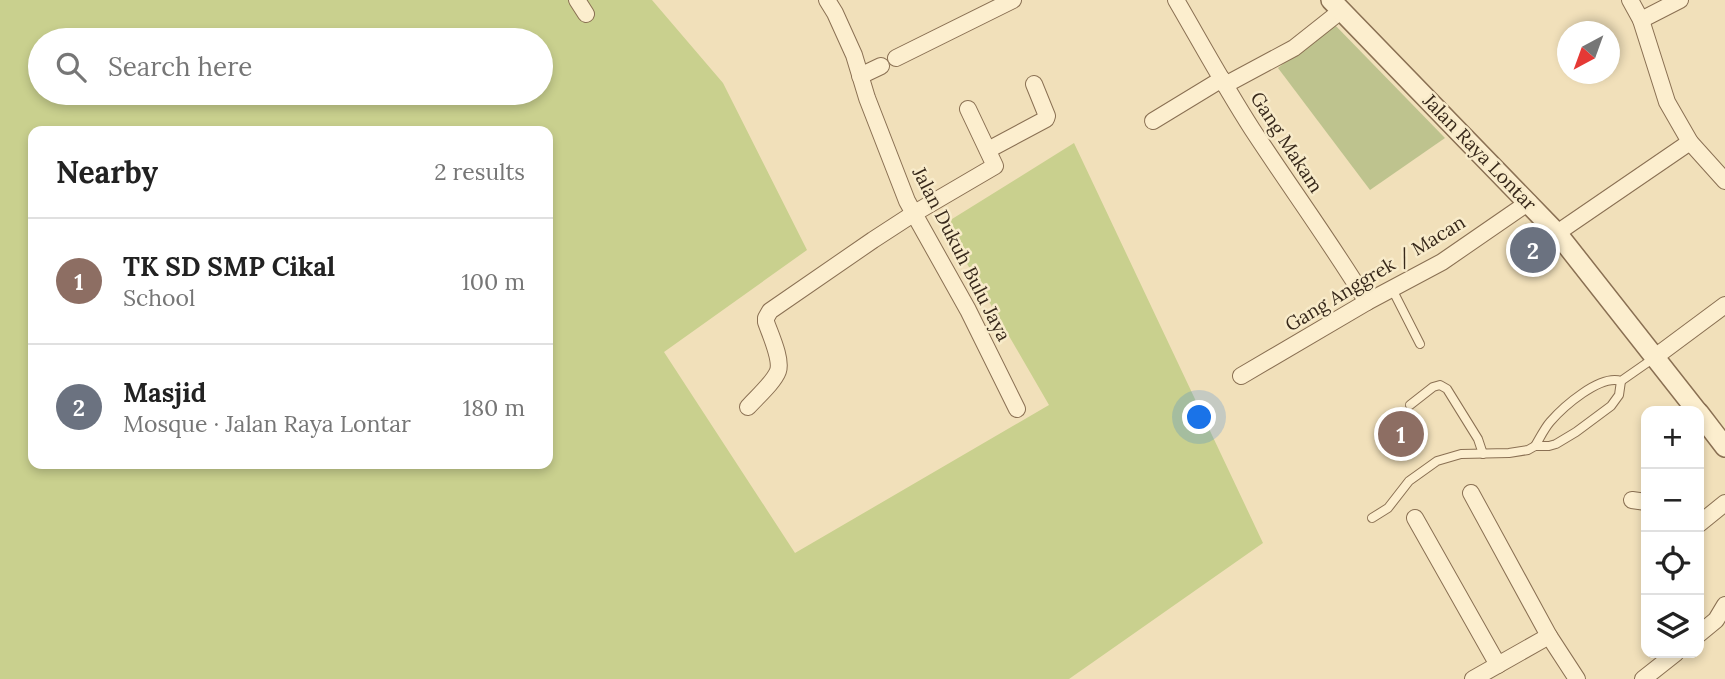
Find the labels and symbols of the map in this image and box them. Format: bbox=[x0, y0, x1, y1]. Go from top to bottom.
north arrow bbox=[1557, 21, 1620, 84]
street label: Gang Makam bbox=[1245, 87, 1329, 197]
street label: Jalan Raya Lontar bbox=[1417, 88, 1542, 216]
street label: Jalan Dukuh Bulu Jaya bbox=[907, 162, 1016, 345]
street label: Gang Anggrek / Macan bbox=[1280, 210, 1470, 337]
pin: 2 bbox=[1510, 224, 1556, 276]
your location bbox=[1182, 400, 1216, 434]
pin: 1 bbox=[1378, 408, 1424, 460]

